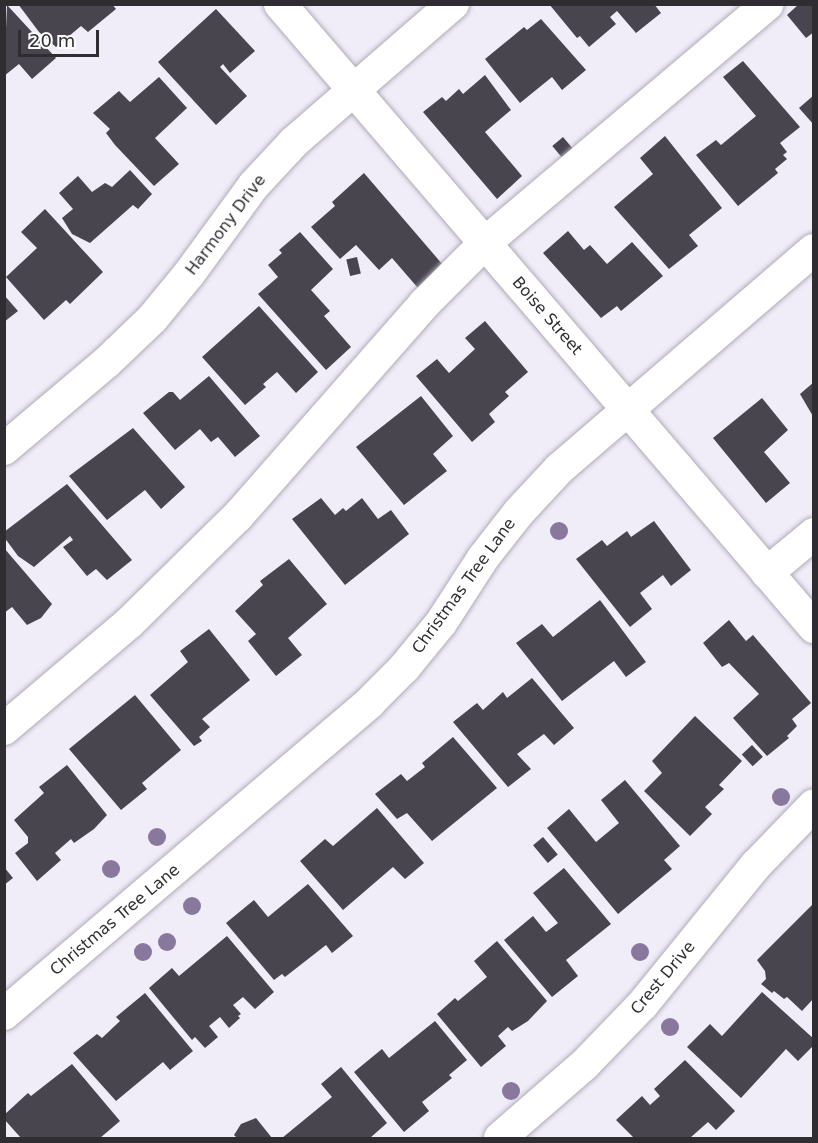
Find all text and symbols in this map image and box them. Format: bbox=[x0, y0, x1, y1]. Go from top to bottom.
scale bar bbox=[21, 18, 102, 56]
text: 20 m bbox=[29, 30, 75, 51]
street label: Harmony Drive bbox=[182, 171, 270, 279]
street label: Boise Street bbox=[508, 273, 586, 359]
street label: Christmas Tree Lane bbox=[408, 514, 520, 658]
street label: Christmas Tree Lane bbox=[46, 860, 184, 980]
street label: Crest Drive bbox=[627, 938, 699, 1018]

